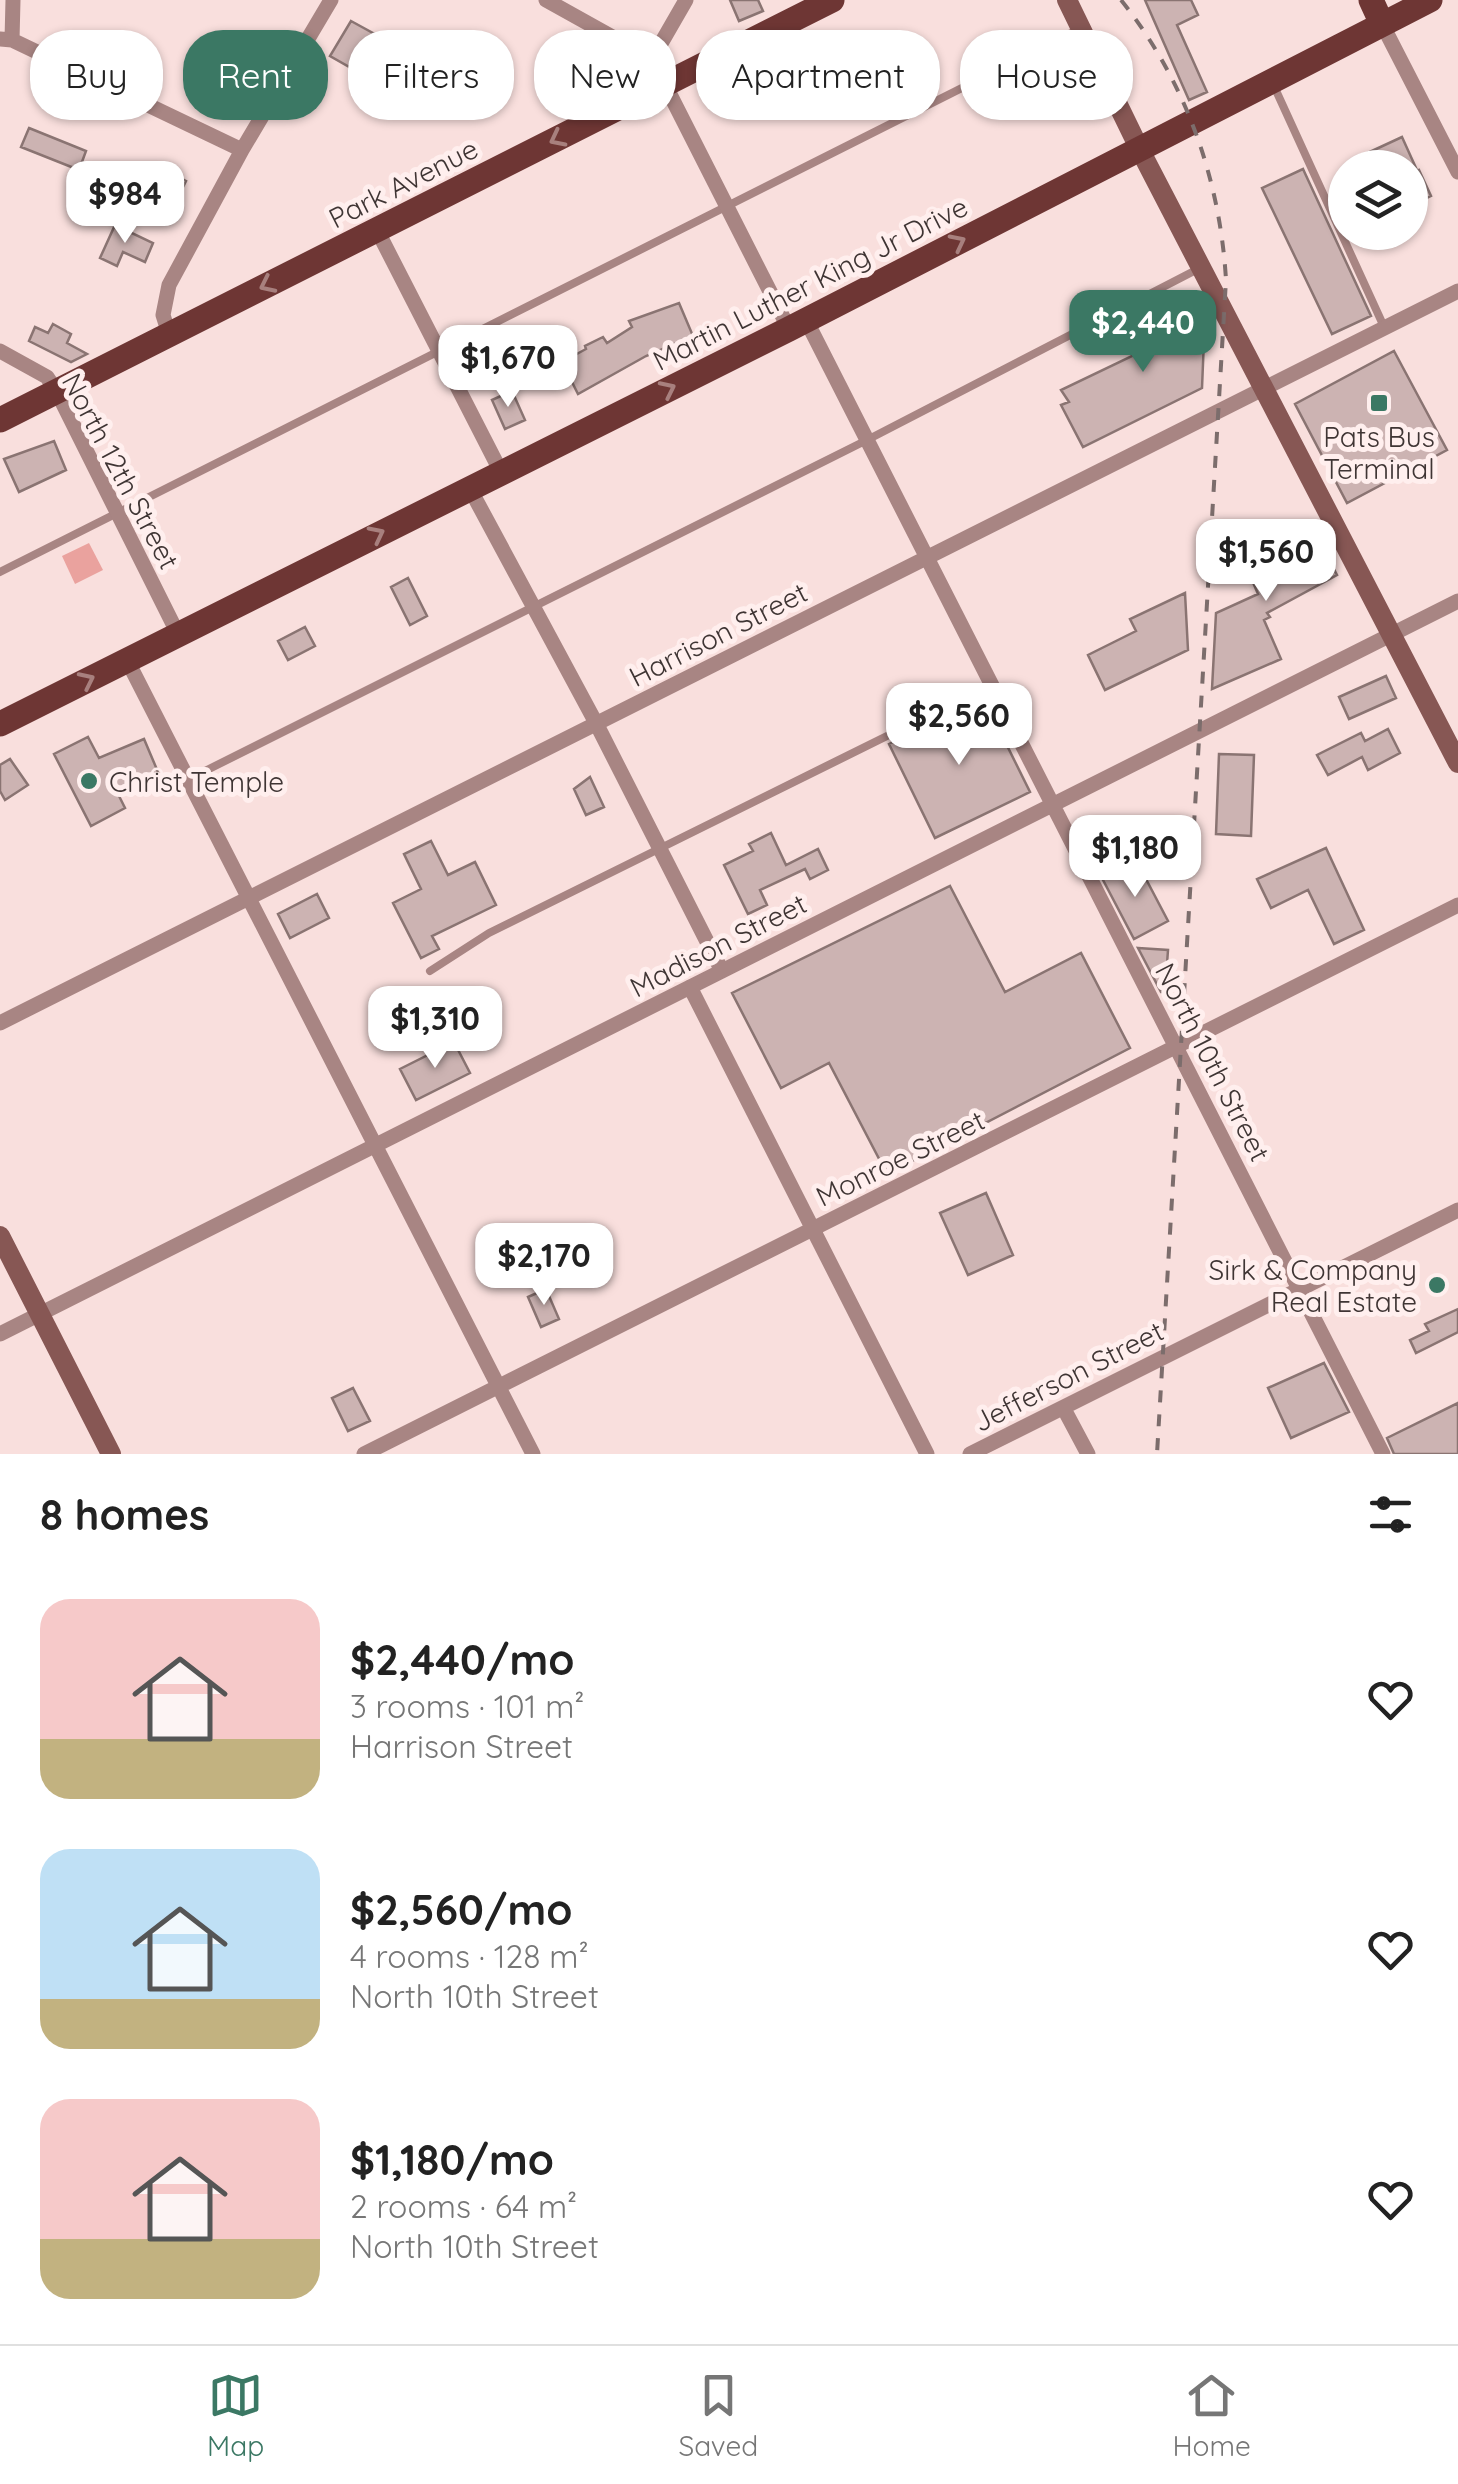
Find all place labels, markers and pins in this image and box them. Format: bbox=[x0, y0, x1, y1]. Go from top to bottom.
pin: $984 bbox=[66, 161, 184, 246]
pin: $2,440 bbox=[1062, 290, 1224, 375]
pin: $1,670 bbox=[427, 325, 589, 410]
marker: Pats Bus Terminal bbox=[1368, 392, 1390, 414]
place label: Pats Bus Terminal bbox=[1323, 419, 1435, 486]
pin: $1,560 bbox=[1185, 519, 1347, 604]
pin: $2,560 bbox=[878, 683, 1040, 768]
place label: Christ Temple bbox=[109, 764, 284, 799]
marker: Christ Temple bbox=[78, 770, 100, 792]
pin: $1,180 bbox=[1054, 815, 1216, 900]
pin: $1,310 bbox=[354, 986, 516, 1071]
pin: $2,170 bbox=[463, 1223, 625, 1308]
place label: Sirk & Company Real Estate bbox=[1209, 1252, 1417, 1319]
marker: Sirk & Company Real Estate bbox=[1426, 1274, 1448, 1296]

